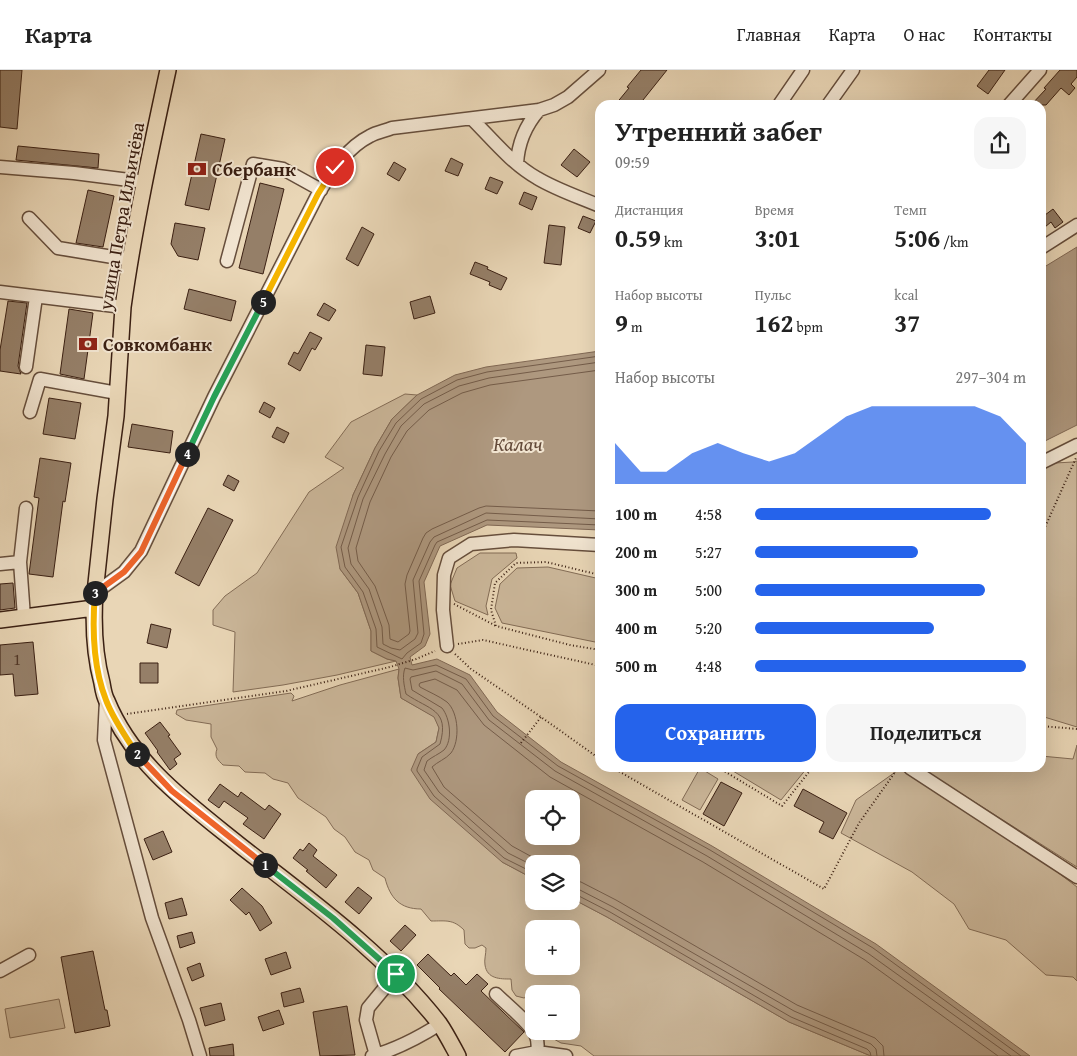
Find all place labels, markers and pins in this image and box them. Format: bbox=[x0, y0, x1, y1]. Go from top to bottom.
pin bbox=[314, 146, 356, 188]
place label: Сбербанк bbox=[212, 155, 296, 183]
bank icon: Сбербанк bbox=[186, 158, 208, 180]
pin: 5 bbox=[250, 290, 276, 314]
place label: Совкомбанк bbox=[103, 330, 212, 358]
bank icon: Совкомбанк bbox=[77, 333, 99, 355]
pin: 4 bbox=[174, 442, 200, 466]
pin: 3 bbox=[82, 580, 108, 606]
pin: 2 bbox=[124, 742, 150, 766]
pin: 1 bbox=[252, 852, 278, 878]
pin bbox=[375, 953, 417, 995]

